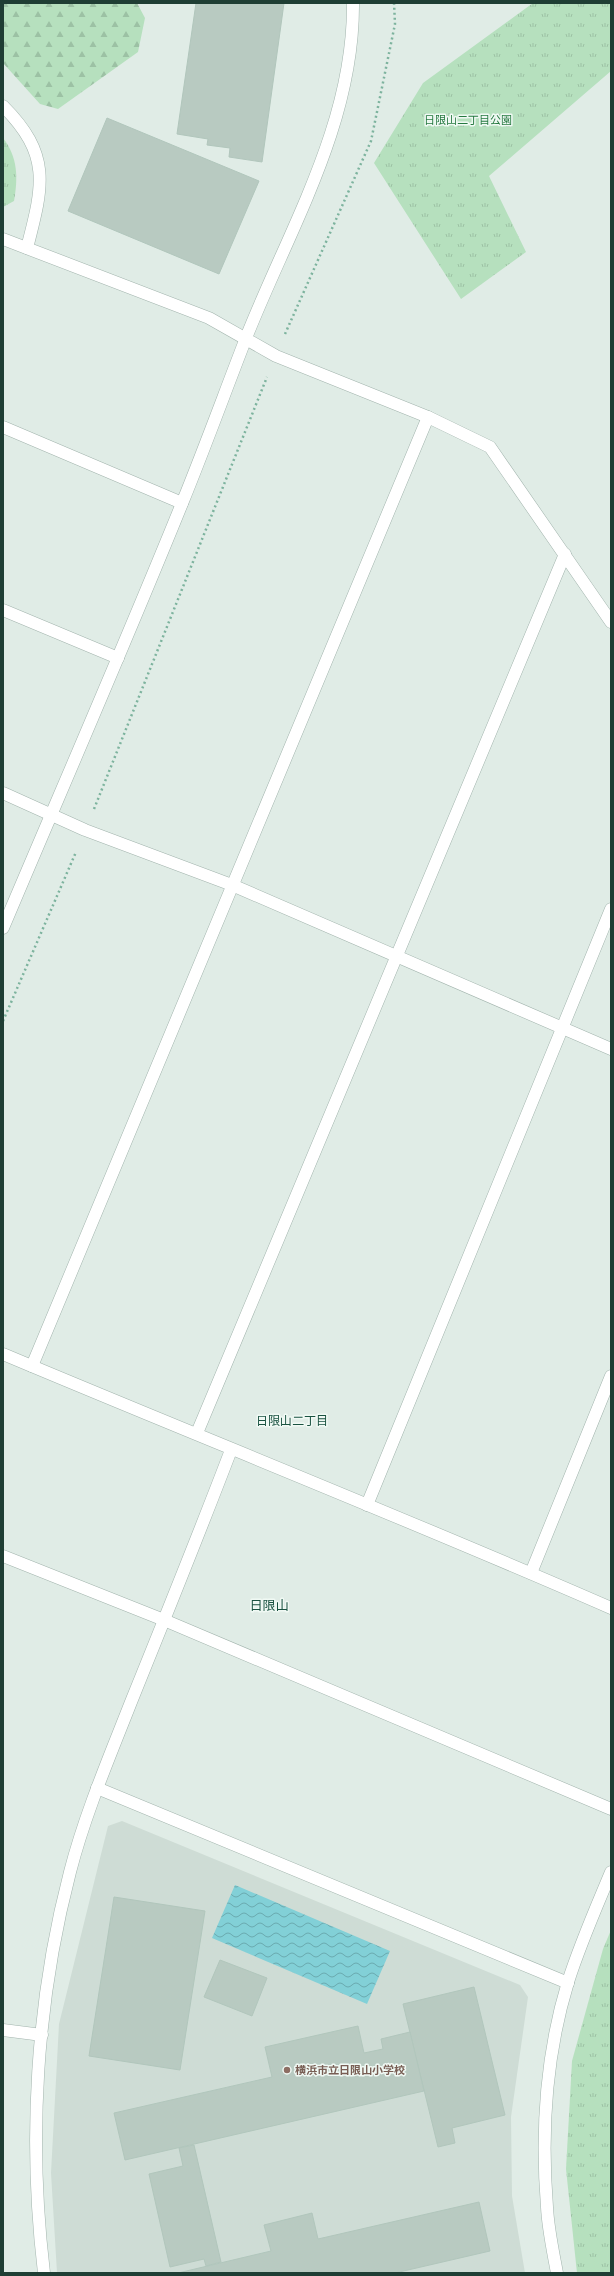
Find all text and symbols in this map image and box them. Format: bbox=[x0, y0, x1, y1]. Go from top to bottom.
park label: 日限山二丁目公園 bbox=[424, 112, 512, 128]
district label: 日限山二丁目 bbox=[256, 1411, 328, 1430]
district label: 日限山 bbox=[249, 1595, 289, 1615]
place label: 横浜市立日限山小学校 bbox=[295, 2062, 405, 2078]
marker: 横浜市立日限山小学校 bbox=[282, 2065, 292, 2075]

